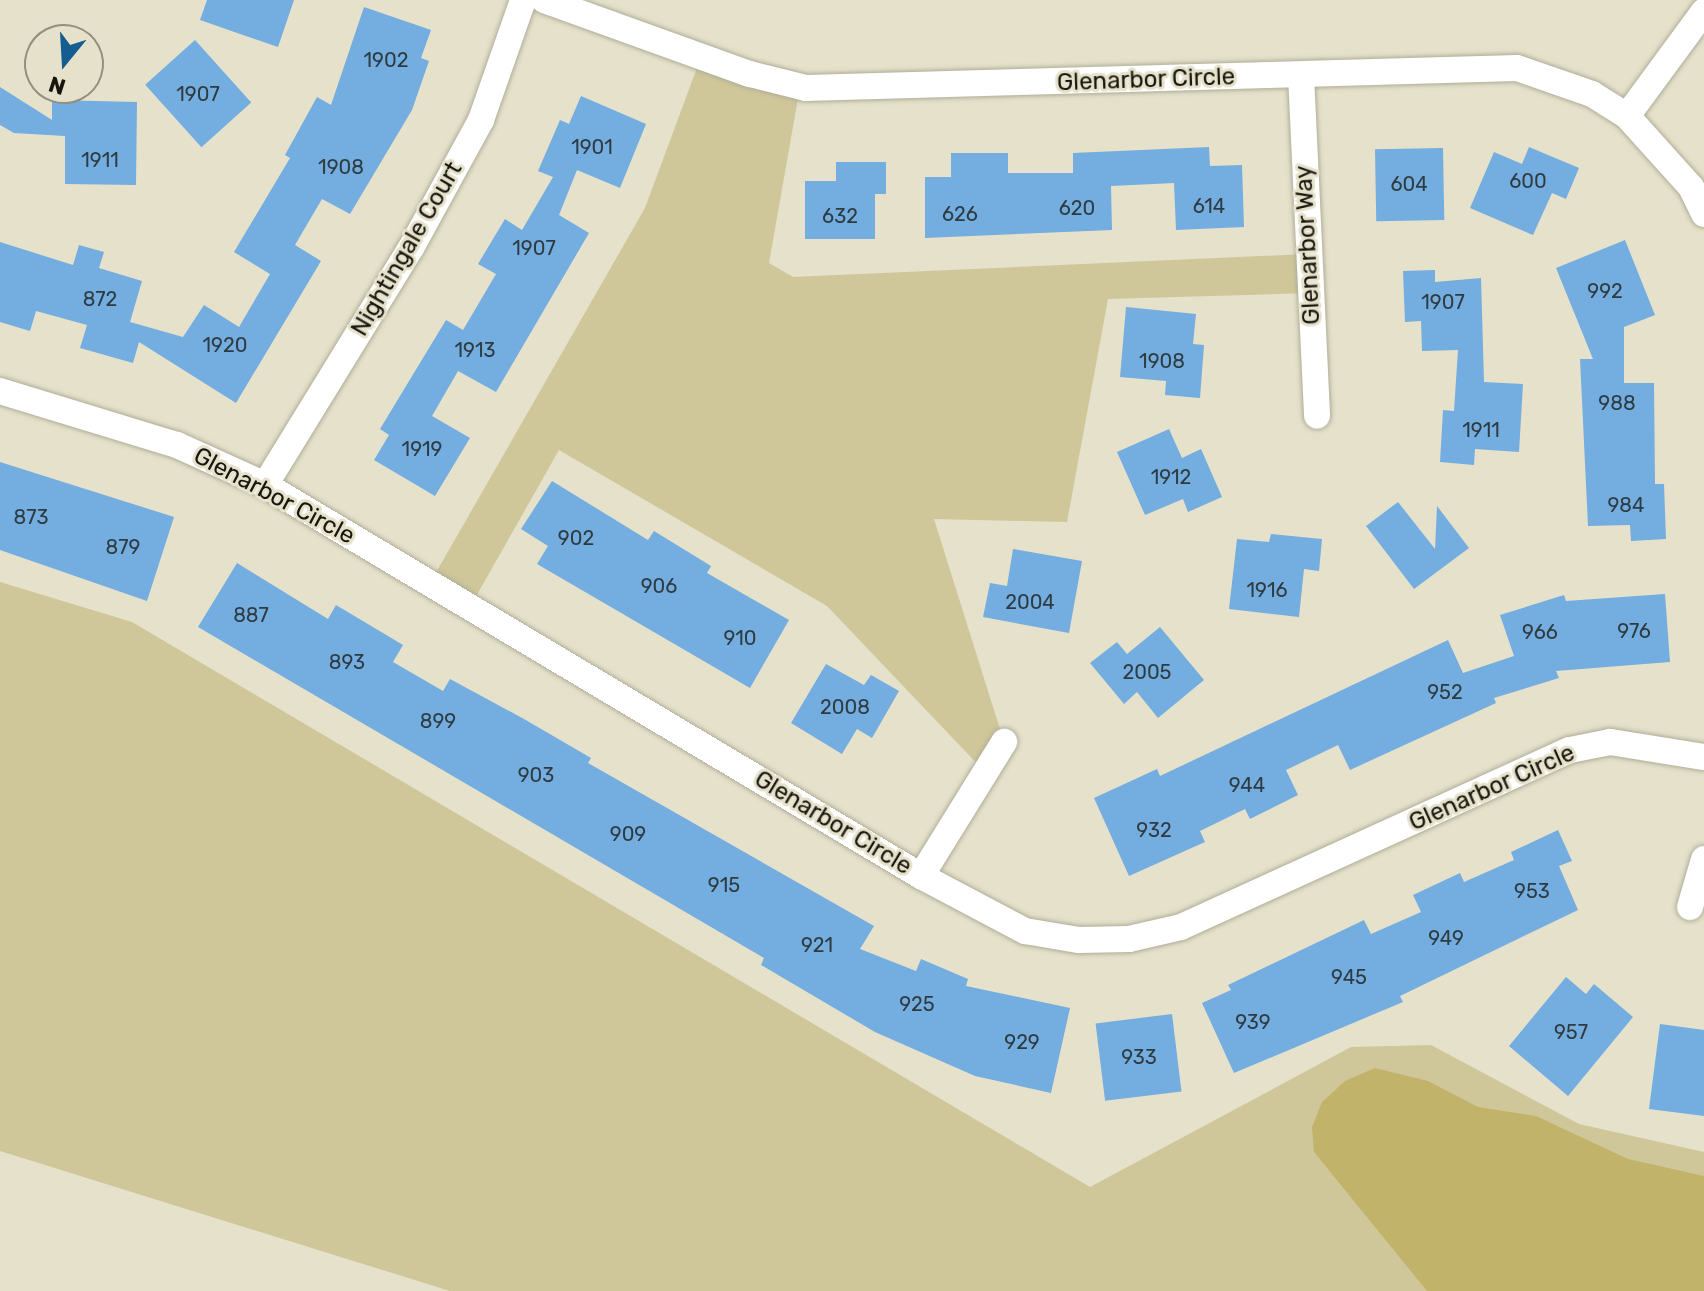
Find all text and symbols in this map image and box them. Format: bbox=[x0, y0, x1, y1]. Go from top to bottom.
north arrow bbox=[24, 24, 104, 104]
house number: 1902 bbox=[364, 48, 408, 72]
street label: Glenarbor Circle bbox=[1056, 62, 1236, 98]
text: N bbox=[45, 70, 69, 101]
house number: 1907 bbox=[176, 82, 220, 106]
house number: 1901 bbox=[571, 135, 613, 159]
house number: 1911 bbox=[81, 148, 119, 172]
house number: 1908 bbox=[318, 155, 364, 179]
street label: Nightingale Court bbox=[345, 157, 469, 341]
street label: Glenarbor Way bbox=[1289, 164, 1327, 326]
house number: 600 bbox=[1509, 169, 1547, 193]
house number: 604 bbox=[1390, 172, 1428, 196]
house number: 614 bbox=[1193, 194, 1225, 218]
house number: 620 bbox=[1059, 196, 1095, 220]
house number: 626 bbox=[942, 202, 978, 226]
house number: 632 bbox=[822, 204, 858, 228]
house number: 1907 bbox=[512, 236, 556, 260]
house number: 992 bbox=[1587, 279, 1623, 303]
house number: 872 bbox=[83, 287, 117, 311]
house number: 1907 bbox=[1421, 290, 1465, 314]
house number: 1920 bbox=[203, 333, 247, 357]
house number: 1913 bbox=[455, 338, 495, 362]
house number: 1908 bbox=[1139, 349, 1185, 373]
house number: 988 bbox=[1598, 391, 1636, 415]
house number: 1911 bbox=[1462, 418, 1500, 442]
house number: 1919 bbox=[402, 437, 442, 461]
street label: Glenarbor Circle bbox=[188, 441, 360, 551]
house number: 1912 bbox=[1151, 465, 1191, 489]
house number: 984 bbox=[1608, 493, 1644, 517]
house number: 873 bbox=[14, 505, 48, 529]
house number: 902 bbox=[558, 526, 594, 550]
house number: 879 bbox=[106, 535, 140, 559]
house number: 906 bbox=[641, 574, 677, 598]
house number: 1916 bbox=[1246, 578, 1288, 602]
house number: 2004 bbox=[1005, 590, 1055, 614]
house number: 887 bbox=[233, 603, 269, 627]
house number: 976 bbox=[1617, 619, 1651, 643]
house number: 966 bbox=[1522, 620, 1558, 644]
house number: 910 bbox=[723, 626, 757, 650]
house number: 893 bbox=[329, 650, 365, 674]
house number: 2005 bbox=[1122, 660, 1172, 684]
house number: 952 bbox=[1427, 680, 1463, 704]
house number: 2008 bbox=[820, 695, 870, 719]
house number: 899 bbox=[420, 709, 456, 733]
street label: Glenarbor Circle bbox=[1404, 738, 1580, 838]
house number: 903 bbox=[518, 763, 554, 787]
street label: Glenarbor Circle bbox=[749, 765, 917, 881]
house number: 944 bbox=[1229, 773, 1265, 797]
house number: 932 bbox=[1136, 818, 1172, 842]
house number: 909 bbox=[610, 822, 646, 846]
house number: 915 bbox=[708, 873, 740, 897]
house number: 953 bbox=[1514, 879, 1550, 903]
house number: 949 bbox=[1428, 926, 1464, 950]
house number: 921 bbox=[801, 933, 833, 957]
house number: 945 bbox=[1331, 965, 1367, 989]
house number: 925 bbox=[899, 992, 935, 1016]
house number: 939 bbox=[1235, 1010, 1271, 1034]
house number: 957 bbox=[1554, 1020, 1588, 1044]
house number: 929 bbox=[1004, 1030, 1040, 1054]
house number: 933 bbox=[1121, 1045, 1157, 1069]

